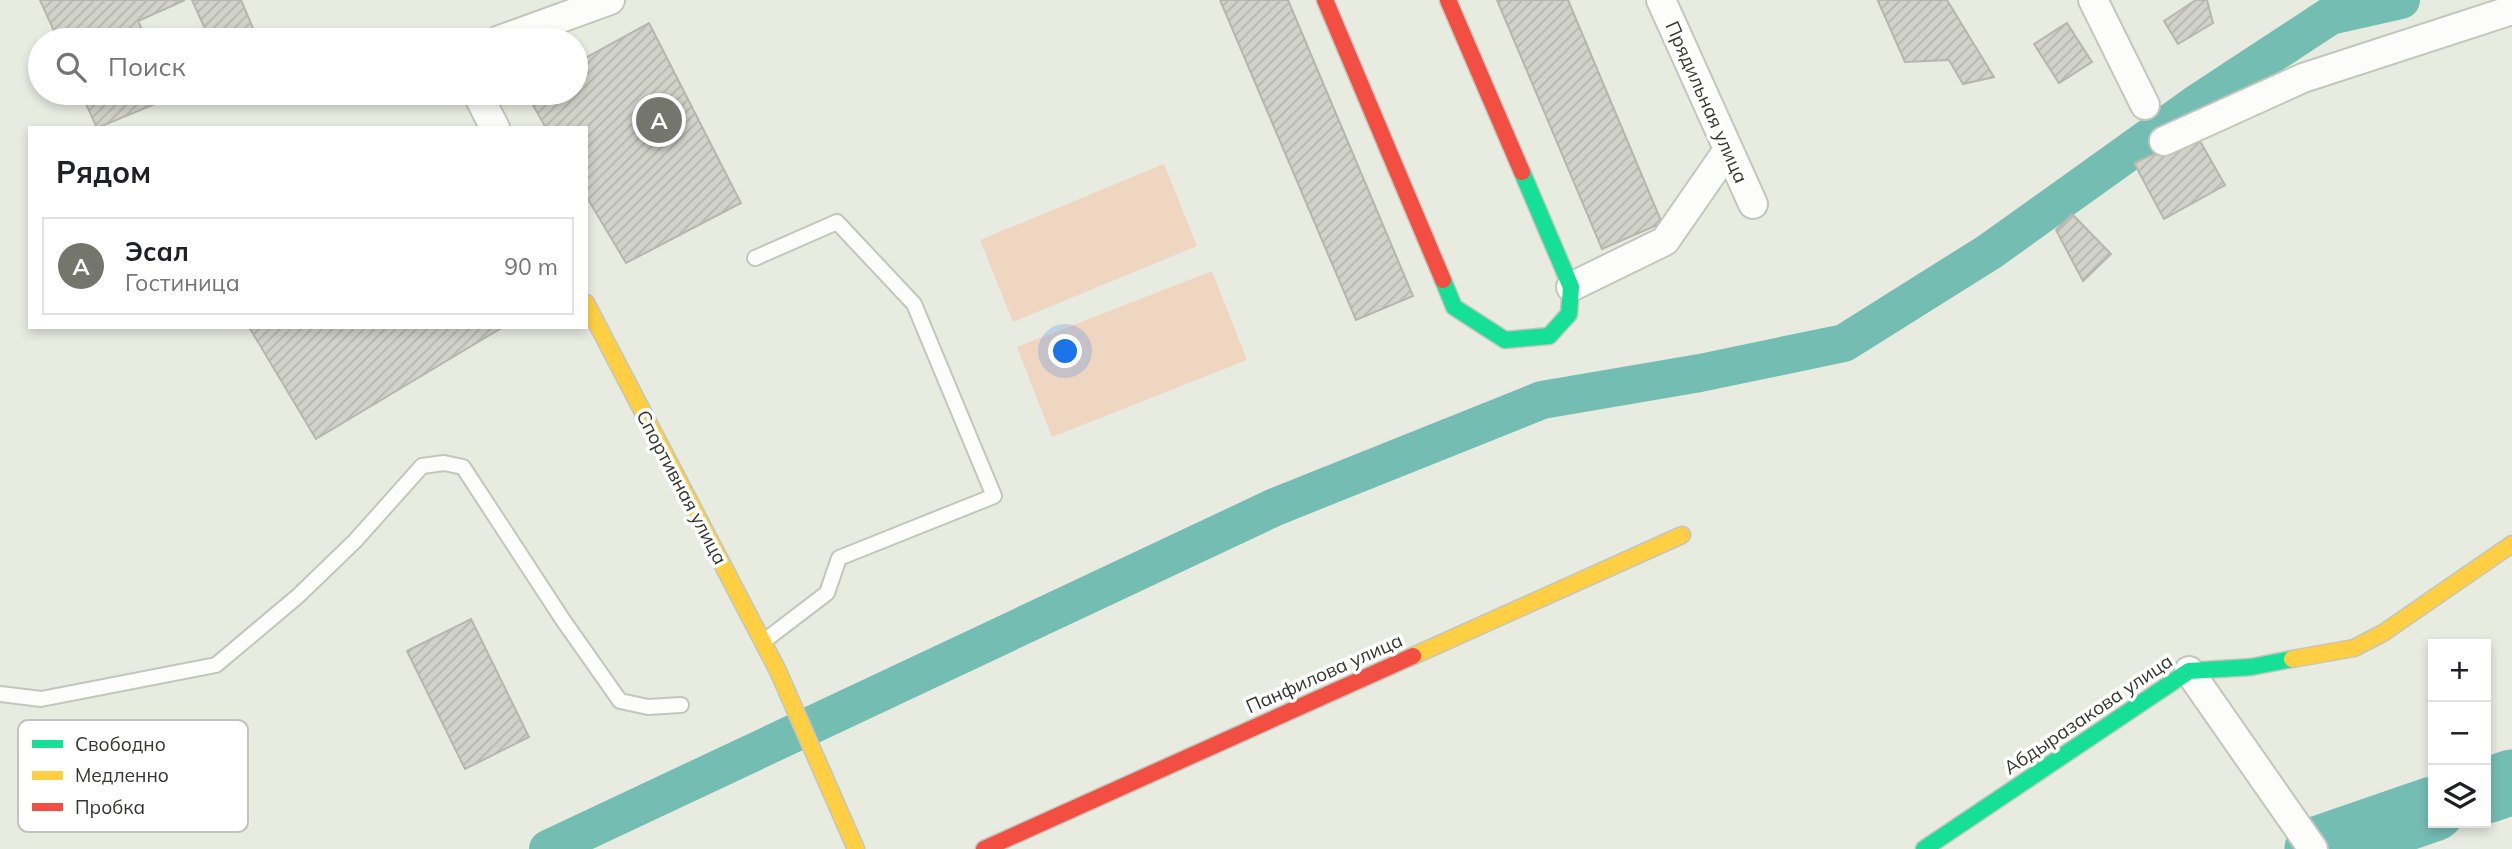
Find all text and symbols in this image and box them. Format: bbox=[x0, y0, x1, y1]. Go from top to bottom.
street label: Прядильная улица bbox=[1661, 17, 1753, 187]
search box bbox=[28, 28, 588, 105]
icon: search bbox=[52, 48, 90, 86]
text: Поиск bbox=[108, 50, 186, 83]
pin: A bbox=[636, 94, 682, 146]
text: Рядом bbox=[56, 153, 151, 191]
text: Эсал bbox=[125, 235, 189, 268]
text: A bbox=[72, 252, 90, 281]
text: 90 m bbox=[504, 252, 558, 281]
text: Гостиница bbox=[125, 268, 240, 297]
your location bbox=[1048, 334, 1082, 368]
street label: Спортивная улица bbox=[631, 406, 733, 568]
street label: Панфилова улица bbox=[1242, 628, 1406, 718]
map controls bbox=[2428, 639, 2491, 828]
button: + bbox=[2428, 639, 2491, 702]
street label: Абдыразакова улица bbox=[1999, 649, 2177, 779]
button: − bbox=[2428, 702, 2491, 765]
legend bbox=[18, 720, 248, 832]
text: Свободно bbox=[75, 732, 166, 756]
text: Медленно bbox=[75, 763, 169, 787]
button: layers bbox=[2428, 765, 2491, 828]
text: Пробка bbox=[75, 795, 145, 819]

